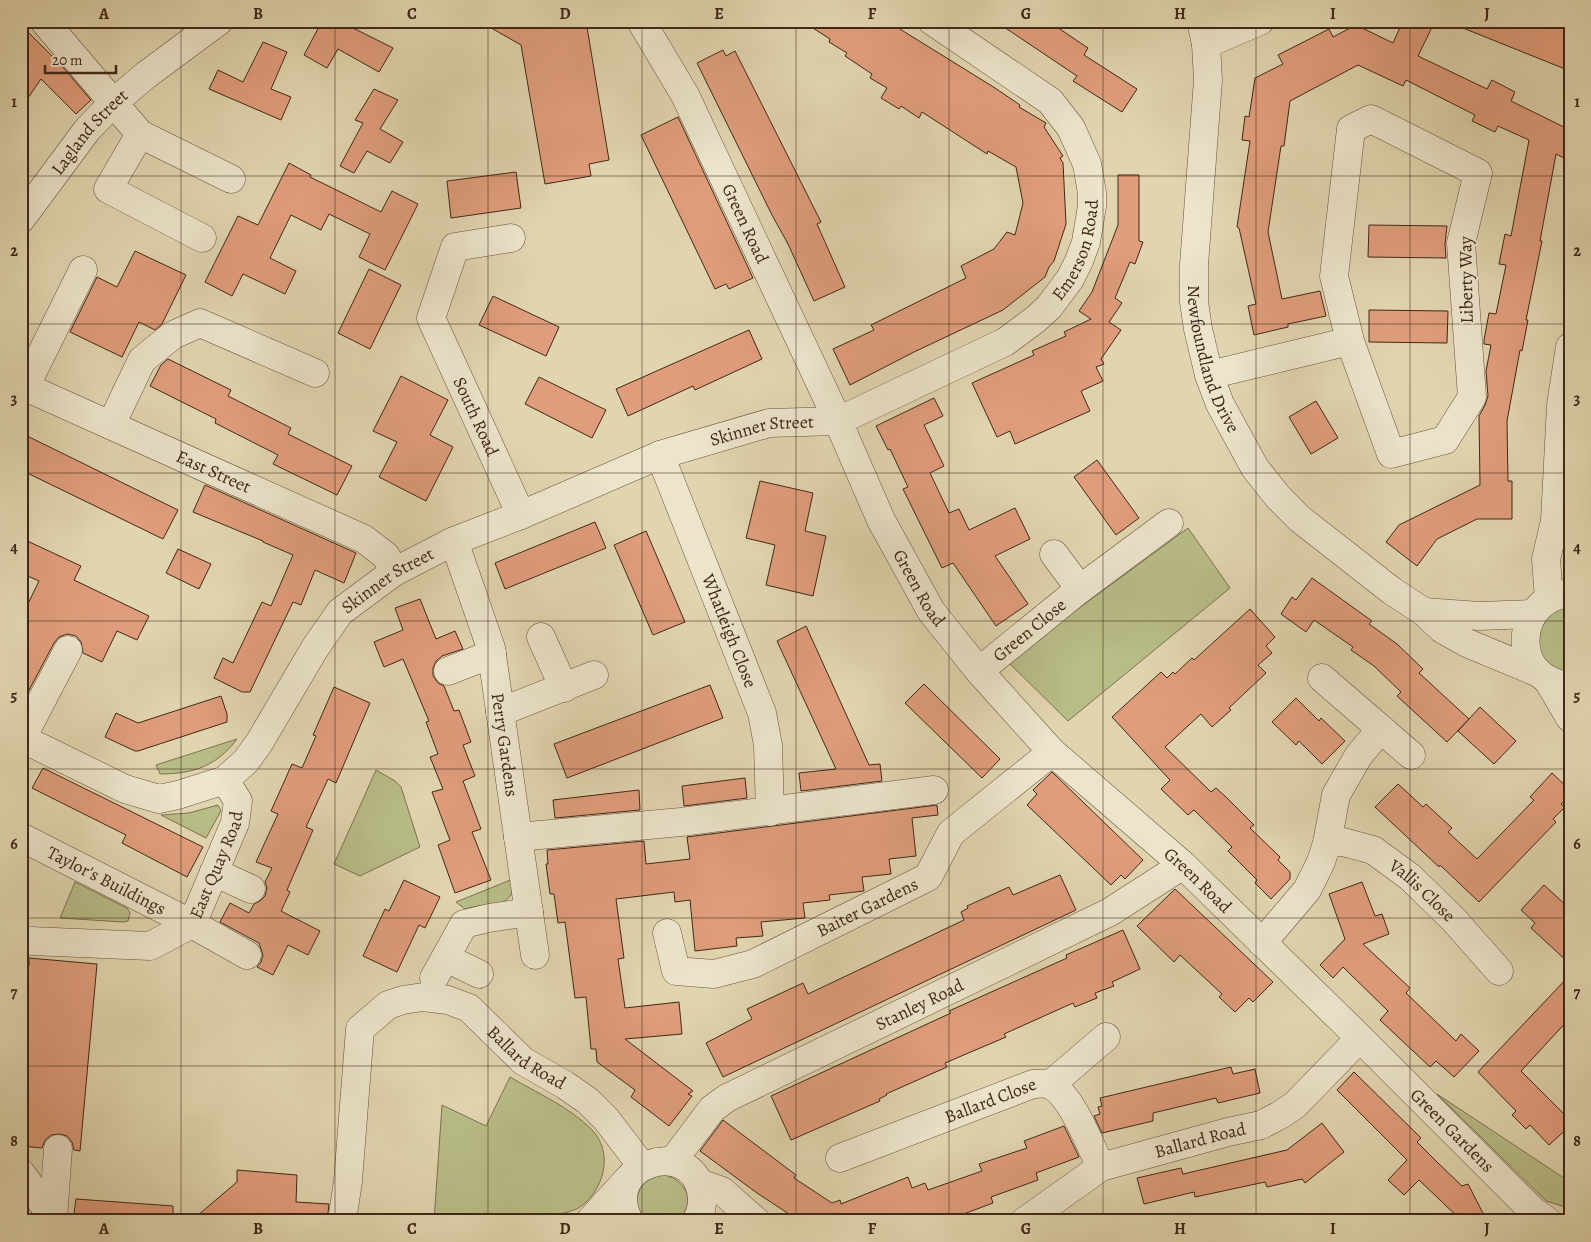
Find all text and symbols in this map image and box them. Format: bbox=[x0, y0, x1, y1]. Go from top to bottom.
text: A bbox=[98, 3, 110, 25]
text: B bbox=[253, 3, 263, 25]
text: C bbox=[407, 3, 417, 25]
text: D bbox=[559, 3, 571, 25]
text: E bbox=[714, 3, 724, 25]
text: F bbox=[868, 3, 877, 25]
text: G bbox=[1021, 3, 1031, 25]
text: H bbox=[1174, 3, 1186, 25]
text: I bbox=[1330, 3, 1336, 25]
text: J bbox=[1484, 3, 1490, 25]
scale bar bbox=[45, 42, 116, 74]
text: 20 m bbox=[52, 50, 83, 70]
street label: Lagland Street bbox=[46, 83, 133, 180]
text: 1 bbox=[11, 91, 17, 113]
text: 1 bbox=[1574, 91, 1580, 113]
street label: Green Road bbox=[716, 180, 774, 268]
street label: Emerson Road bbox=[1046, 199, 1104, 305]
street label: Liberty Way bbox=[1453, 235, 1479, 324]
text: 2 bbox=[10, 240, 18, 262]
text: 2 bbox=[1573, 240, 1581, 262]
street label: Newfoundland Drive bbox=[1182, 285, 1245, 437]
street label: South Road bbox=[448, 373, 505, 460]
text: 3 bbox=[11, 388, 18, 410]
text: 3 bbox=[1574, 388, 1581, 410]
street label: Skinner Street bbox=[707, 410, 814, 452]
street label: East Street bbox=[172, 444, 255, 499]
text: 4 bbox=[10, 537, 18, 559]
text: 4 bbox=[1573, 537, 1581, 559]
street label: Skinner Street bbox=[336, 542, 438, 619]
street label: Green Road bbox=[887, 545, 951, 632]
street label: Whatleigh Close bbox=[696, 569, 763, 691]
street label: Green Close bbox=[988, 593, 1071, 667]
text: 5 bbox=[11, 685, 18, 707]
text: 5 bbox=[1574, 685, 1581, 707]
street label: Perry Gardens bbox=[486, 691, 524, 798]
street label: East Quay Road bbox=[184, 809, 249, 922]
text: 6 bbox=[10, 833, 18, 855]
text: 6 bbox=[1573, 833, 1581, 855]
street label: Taylor's Buildings bbox=[43, 840, 170, 921]
street label: Green Road bbox=[1159, 842, 1237, 918]
street label: Vallis Close bbox=[1383, 853, 1461, 927]
street label: Baiter Gardens bbox=[812, 872, 922, 943]
street label: Stanley Road bbox=[871, 973, 968, 1036]
text: 7 bbox=[11, 982, 18, 1004]
text: 7 bbox=[1574, 982, 1581, 1004]
street label: Ballard Road bbox=[482, 1020, 571, 1095]
street label: Ballard Close bbox=[941, 1072, 1040, 1129]
street label: Green Gardens bbox=[1405, 1083, 1500, 1178]
street label: Ballard Road bbox=[1152, 1116, 1248, 1164]
text: 8 bbox=[10, 1130, 18, 1152]
text: 8 bbox=[1573, 1130, 1581, 1152]
text: A bbox=[98, 1218, 110, 1240]
text: B bbox=[253, 1218, 263, 1240]
text: C bbox=[407, 1218, 417, 1240]
text: D bbox=[559, 1218, 571, 1240]
text: E bbox=[714, 1218, 724, 1240]
text: F bbox=[868, 1218, 877, 1240]
text: G bbox=[1021, 1218, 1031, 1240]
text: H bbox=[1174, 1218, 1186, 1240]
text: I bbox=[1330, 1218, 1336, 1240]
text: J bbox=[1484, 1218, 1490, 1240]

